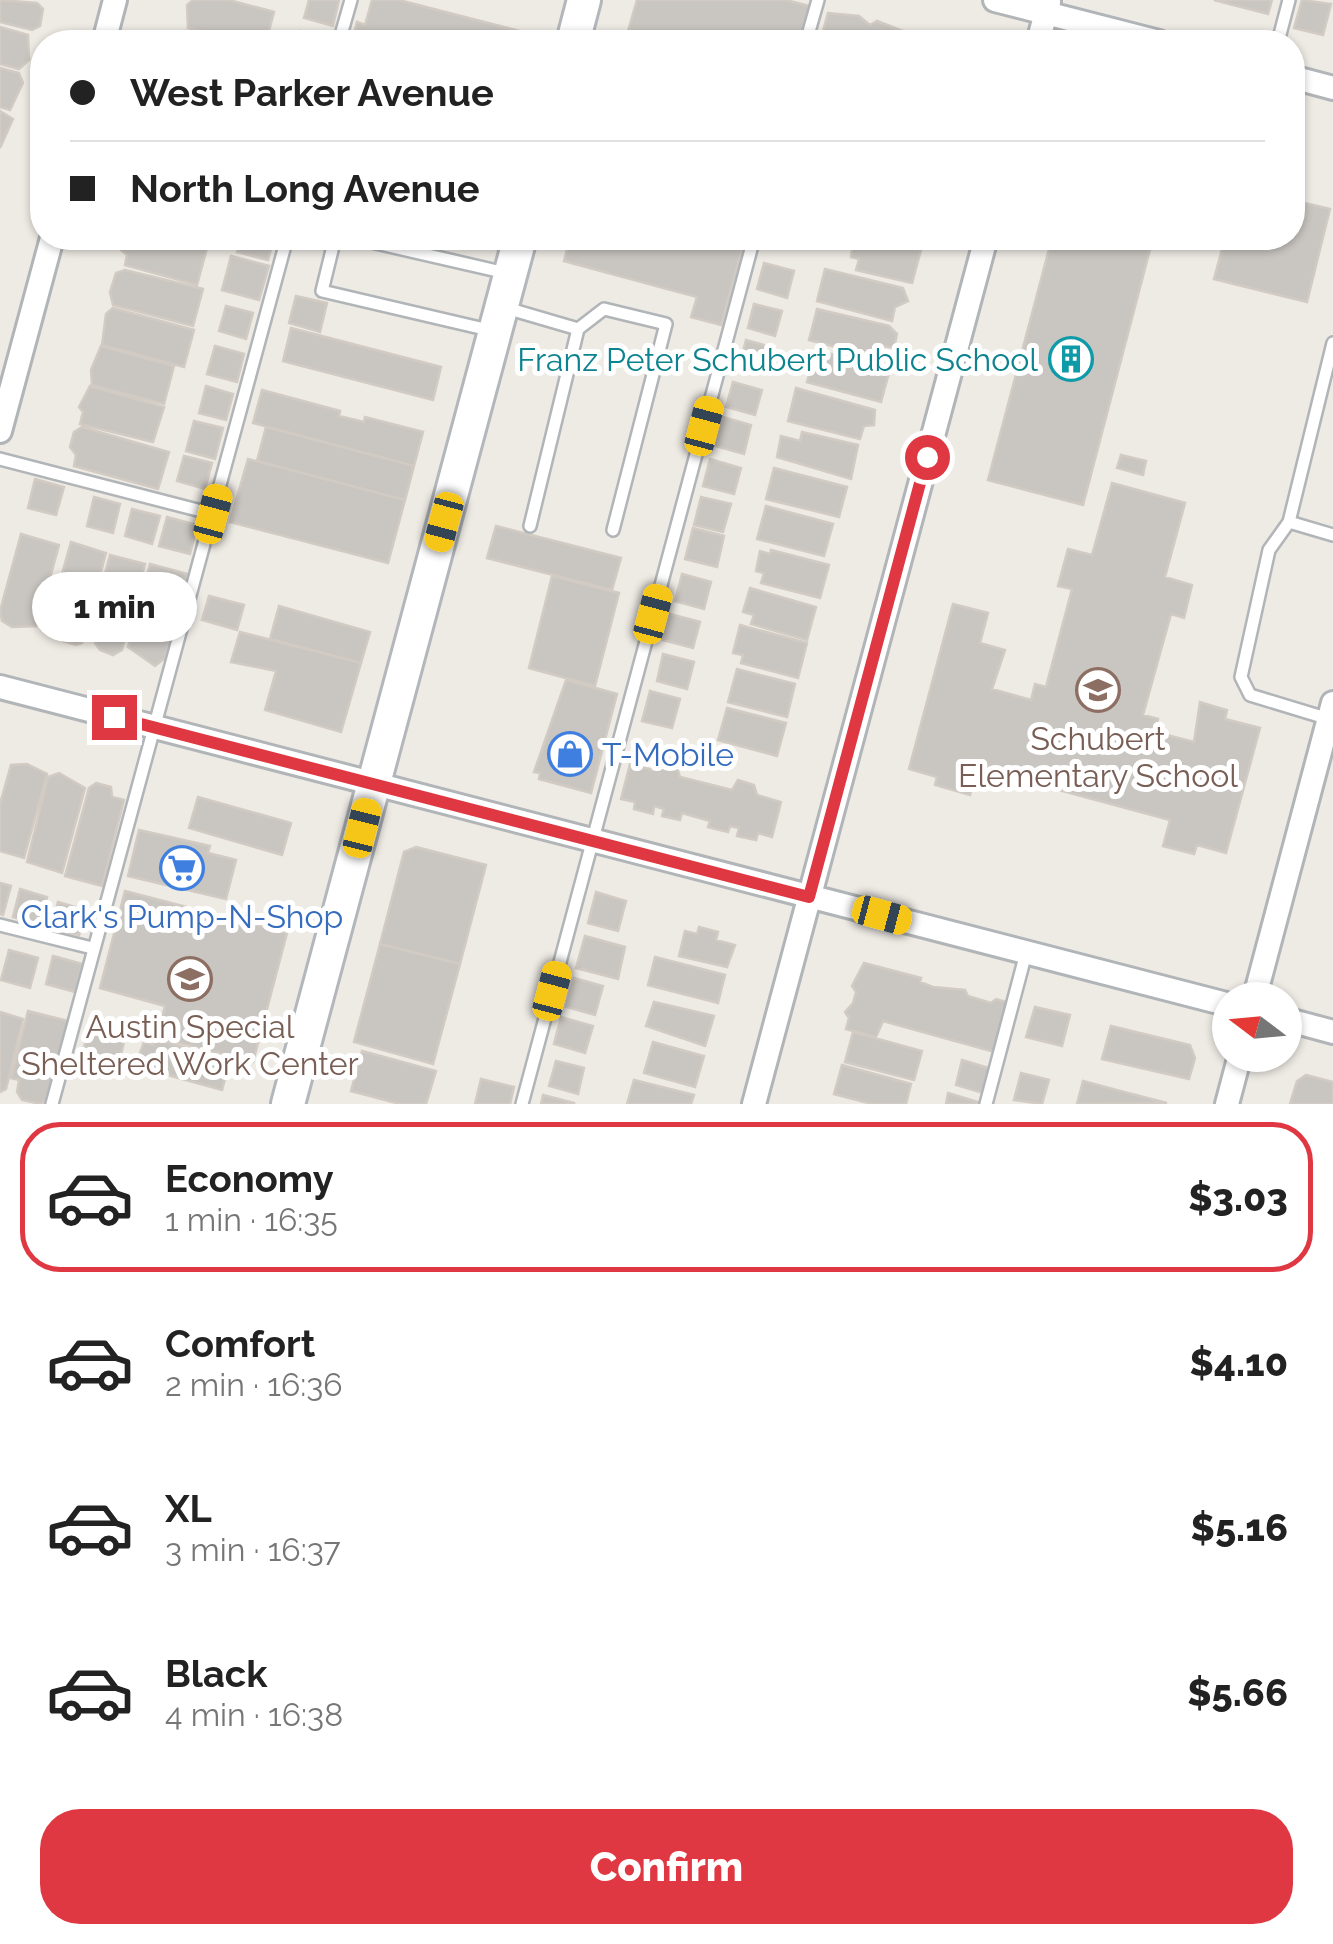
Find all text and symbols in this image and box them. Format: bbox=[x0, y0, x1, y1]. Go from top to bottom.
text: West Parker Avenue bbox=[130, 70, 494, 115]
text: North Long Avenue bbox=[130, 166, 480, 211]
building icon: Franz Peter Schubert Public School bbox=[1048, 336, 1094, 382]
place label: Franz Peter Schubert Public School bbox=[517, 341, 1038, 378]
car bbox=[682, 393, 726, 459]
route start bbox=[905, 435, 950, 480]
car bbox=[191, 481, 235, 547]
car bbox=[422, 489, 466, 555]
callout: 1 min bbox=[32, 572, 196, 642]
car bbox=[631, 581, 675, 647]
text: 1 min bbox=[73, 588, 156, 625]
school or university icon: Schubert Elementary School bbox=[1075, 667, 1121, 713]
route end bbox=[92, 695, 137, 740]
place label: Schubert Elementary School bbox=[958, 720, 1238, 794]
shop icon: T-Mobile bbox=[547, 731, 593, 777]
place label: T-Mobile bbox=[602, 736, 734, 773]
car bbox=[340, 795, 384, 861]
supermarket icon: Clark's Pump-N-Shop bbox=[159, 845, 205, 891]
car bbox=[849, 893, 915, 937]
place label: Clark's Pump-N-Shop bbox=[21, 898, 343, 935]
school or university icon: Austin Special Sheltered Work Center bbox=[167, 956, 213, 1002]
car bbox=[530, 958, 574, 1024]
north arrow bbox=[1212, 982, 1302, 1072]
map controls bbox=[1212, 982, 1302, 1072]
place label: Austin Special Sheltered Work Center bbox=[21, 1008, 359, 1082]
icon: car bbox=[45, 1152, 135, 1242]
text: Economy bbox=[165, 1156, 334, 1201]
text: $3.03 bbox=[1188, 1175, 1288, 1220]
text: 1 min · 16:35 bbox=[165, 1201, 338, 1238]
icon: car bbox=[45, 1317, 135, 1407]
text: Comfort bbox=[165, 1321, 315, 1366]
text: $4.10 bbox=[1190, 1340, 1288, 1385]
text: 2 min · 16:36 bbox=[165, 1366, 343, 1403]
icon: car bbox=[45, 1482, 135, 1572]
text: XL bbox=[165, 1486, 212, 1531]
text: $5.16 bbox=[1191, 1505, 1288, 1550]
text: 3 min · 16:37 bbox=[165, 1531, 341, 1568]
icon: car bbox=[45, 1647, 135, 1737]
text: Black bbox=[165, 1651, 267, 1696]
text: $5.66 bbox=[1187, 1670, 1288, 1715]
text: 4 min · 16:38 bbox=[165, 1696, 343, 1733]
button: Confirm bbox=[40, 1809, 1293, 1924]

